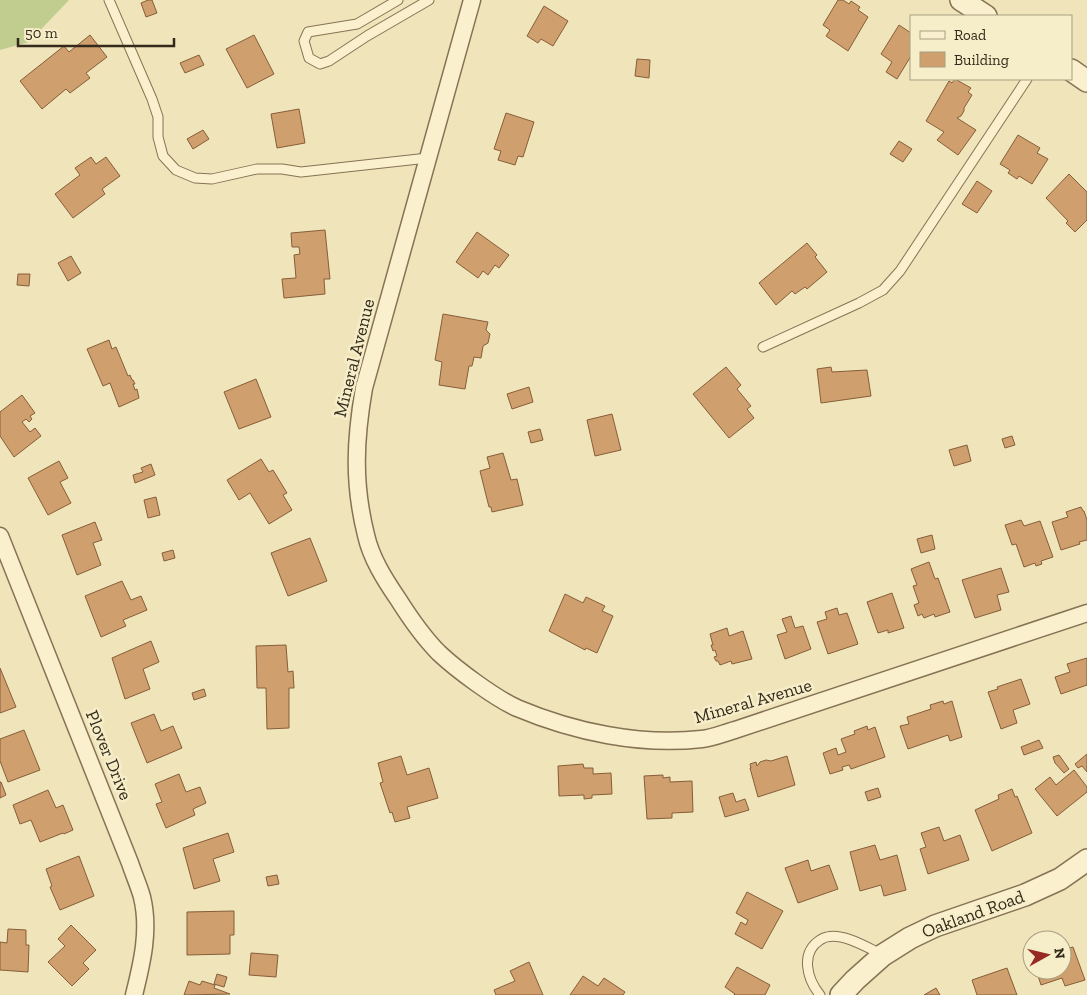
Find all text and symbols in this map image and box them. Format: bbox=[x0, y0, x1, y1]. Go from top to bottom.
scale bar bbox=[18, 15, 174, 47]
legend bbox=[910, 15, 1072, 80]
text: 50 m bbox=[25, 24, 58, 42]
text: Road bbox=[954, 26, 987, 44]
text: Building bbox=[954, 51, 1009, 69]
street label: Mineral Avenue bbox=[329, 296, 379, 420]
street label: Mineral Avenue bbox=[692, 674, 814, 728]
street label: Plover Drive bbox=[81, 707, 137, 803]
street label: Oakland Road bbox=[919, 885, 1027, 943]
north arrow bbox=[1022, 930, 1072, 980]
text: N bbox=[1050, 947, 1069, 960]

